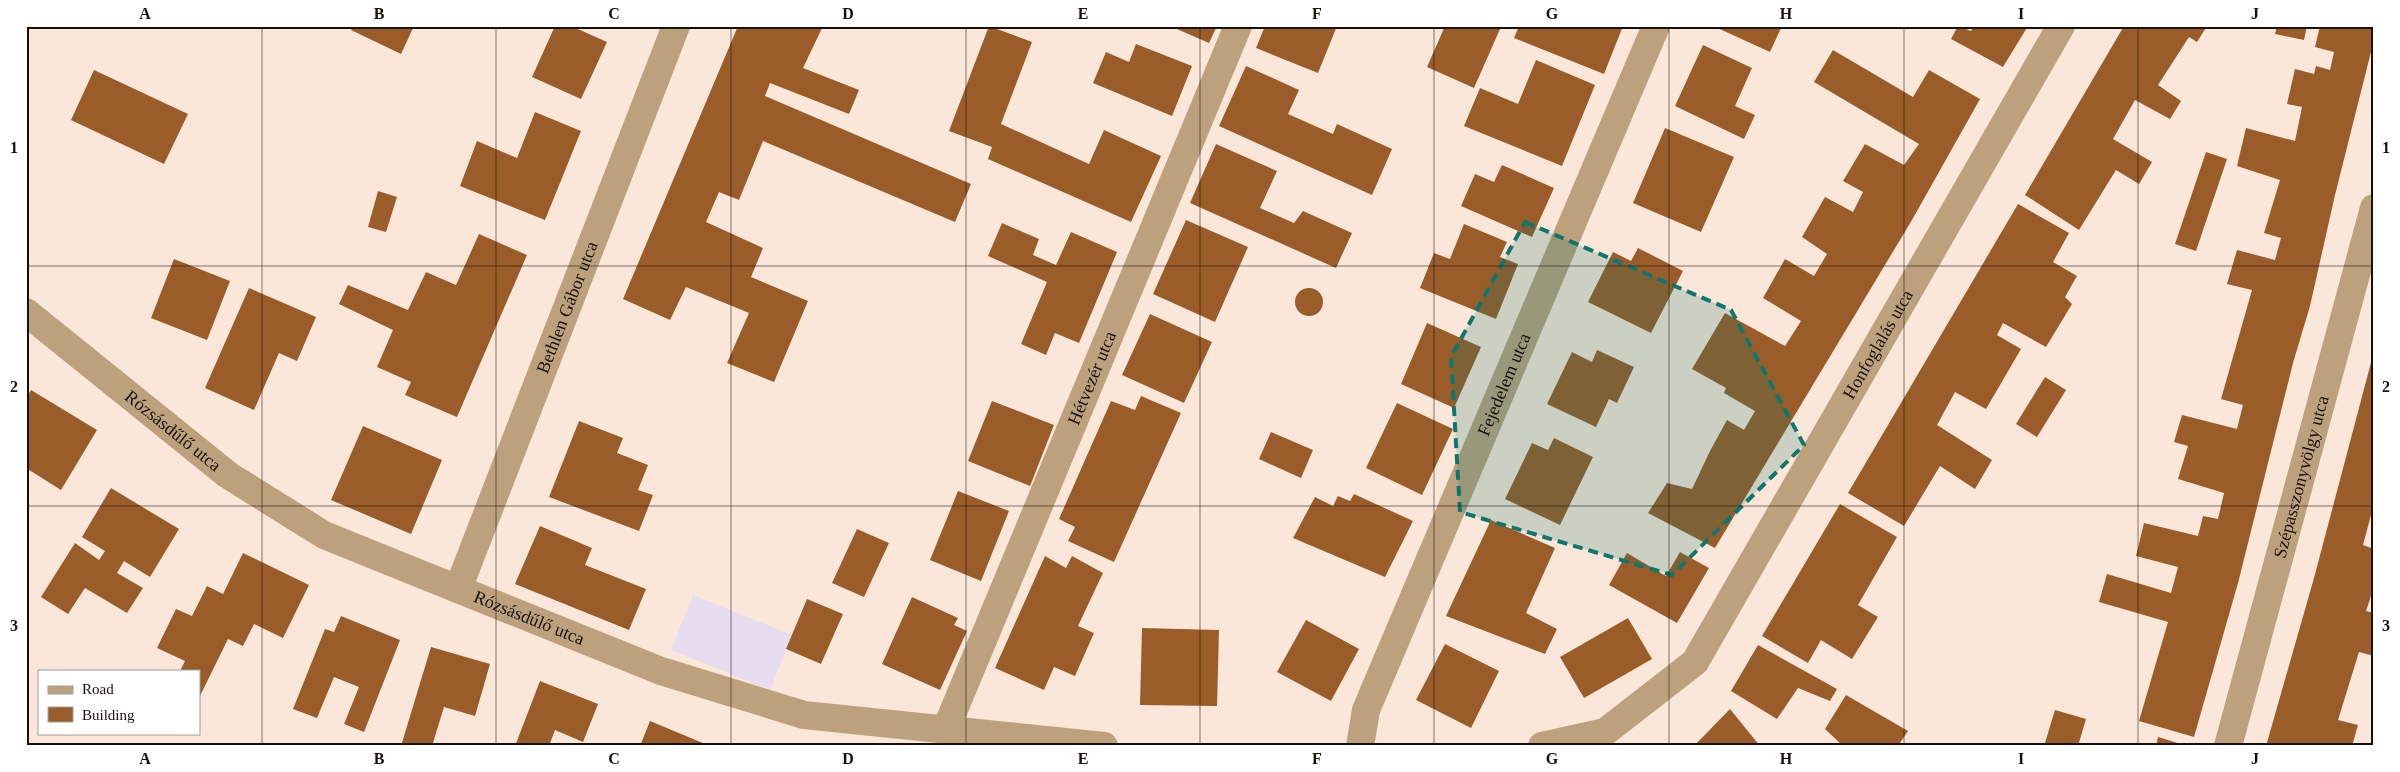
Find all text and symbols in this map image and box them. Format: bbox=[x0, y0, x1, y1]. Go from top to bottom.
text: A bbox=[139, 5, 151, 22]
text: B bbox=[374, 5, 385, 22]
text: C bbox=[608, 5, 620, 22]
text: D bbox=[842, 5, 854, 22]
text: E bbox=[1078, 5, 1088, 22]
text: F bbox=[1312, 5, 1322, 22]
text: G bbox=[1546, 5, 1559, 22]
text: H bbox=[1780, 5, 1793, 22]
text: I bbox=[2018, 5, 2024, 22]
text: J bbox=[2251, 5, 2259, 22]
text: 1 bbox=[10, 139, 18, 156]
text: 1 bbox=[2382, 139, 2390, 156]
street label: Bethlen Gábor utca bbox=[532, 238, 602, 376]
street label: Honfoglalás utca bbox=[1839, 286, 1917, 402]
street label: Hétvezér utca bbox=[1063, 328, 1120, 428]
street label: Fejedelem utca bbox=[1473, 330, 1535, 439]
text: 2 bbox=[10, 378, 18, 395]
text: 2 bbox=[2382, 378, 2390, 395]
street label: Rózsásdűlő utca bbox=[121, 386, 225, 475]
street label: Szépasszonyvölgy utca bbox=[2269, 393, 2333, 560]
street label: Rózsásdűlő utca bbox=[471, 587, 587, 649]
text: 3 bbox=[10, 617, 18, 634]
text: 3 bbox=[2382, 617, 2390, 634]
legend bbox=[38, 670, 200, 734]
text: Road bbox=[82, 681, 114, 697]
text: Building bbox=[82, 707, 135, 723]
text: A bbox=[139, 750, 151, 767]
text: B bbox=[374, 750, 385, 767]
text: C bbox=[608, 750, 620, 767]
text: D bbox=[842, 750, 854, 767]
text: E bbox=[1078, 750, 1088, 767]
text: F bbox=[1312, 750, 1322, 767]
text: G bbox=[1546, 750, 1559, 767]
text: H bbox=[1780, 750, 1793, 767]
text: I bbox=[2018, 750, 2024, 767]
text: J bbox=[2251, 750, 2259, 767]

